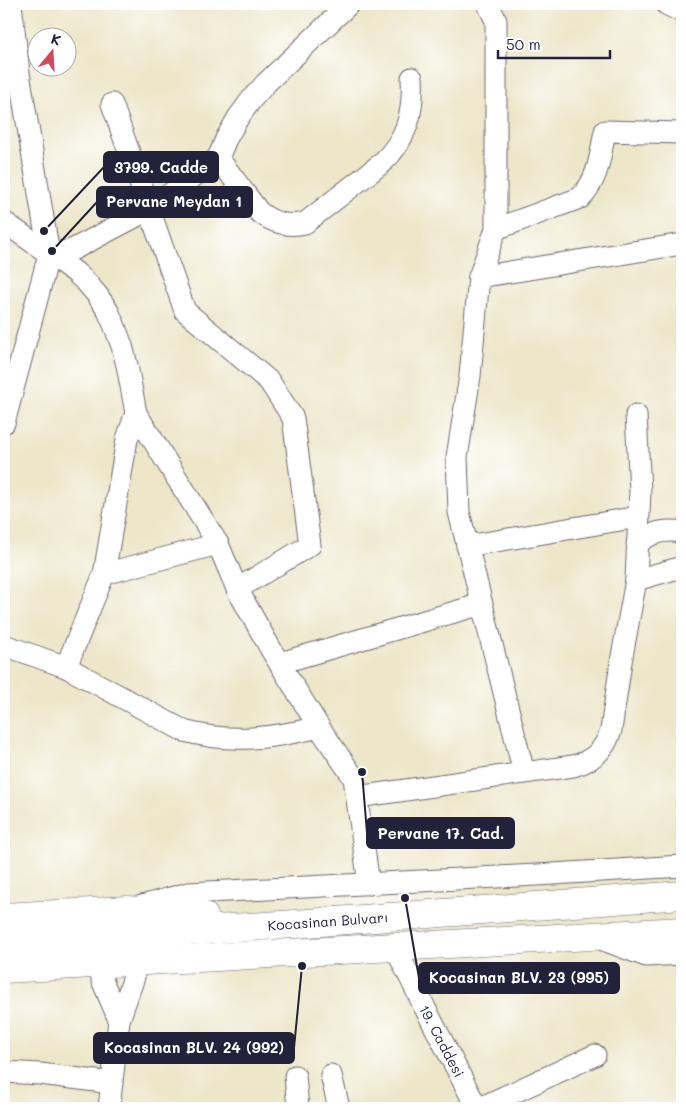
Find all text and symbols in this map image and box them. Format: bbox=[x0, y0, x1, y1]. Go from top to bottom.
north arrow bbox=[28, 28, 78, 78]
scale bar bbox=[498, 28, 611, 60]
text: K bbox=[49, 29, 63, 50]
text: 50 m bbox=[506, 34, 541, 54]
callout: 3799. Cadde bbox=[104, 152, 218, 182]
text: 3799. Cadde bbox=[114, 157, 208, 177]
callout: Pervane Meydan 1 bbox=[97, 187, 252, 217]
text: Pervane Meydan 1 bbox=[106, 191, 242, 211]
callout: Pervane 17. Cad. bbox=[367, 818, 514, 848]
text: Pervane 17. Cad. bbox=[378, 823, 504, 843]
street label: Kocasinan Bulvarı bbox=[267, 907, 389, 935]
callout: Kocasinan BLV. 23 (995) bbox=[419, 963, 619, 993]
text: Kocasinan BLV. 23 (995) bbox=[429, 967, 609, 987]
street label: 19. Caddesi bbox=[415, 1001, 469, 1081]
callout: Kocasinan BLV. 24 (992) bbox=[94, 1033, 294, 1063]
text: Kocasinan BLV. 24 (992) bbox=[104, 1037, 284, 1057]

